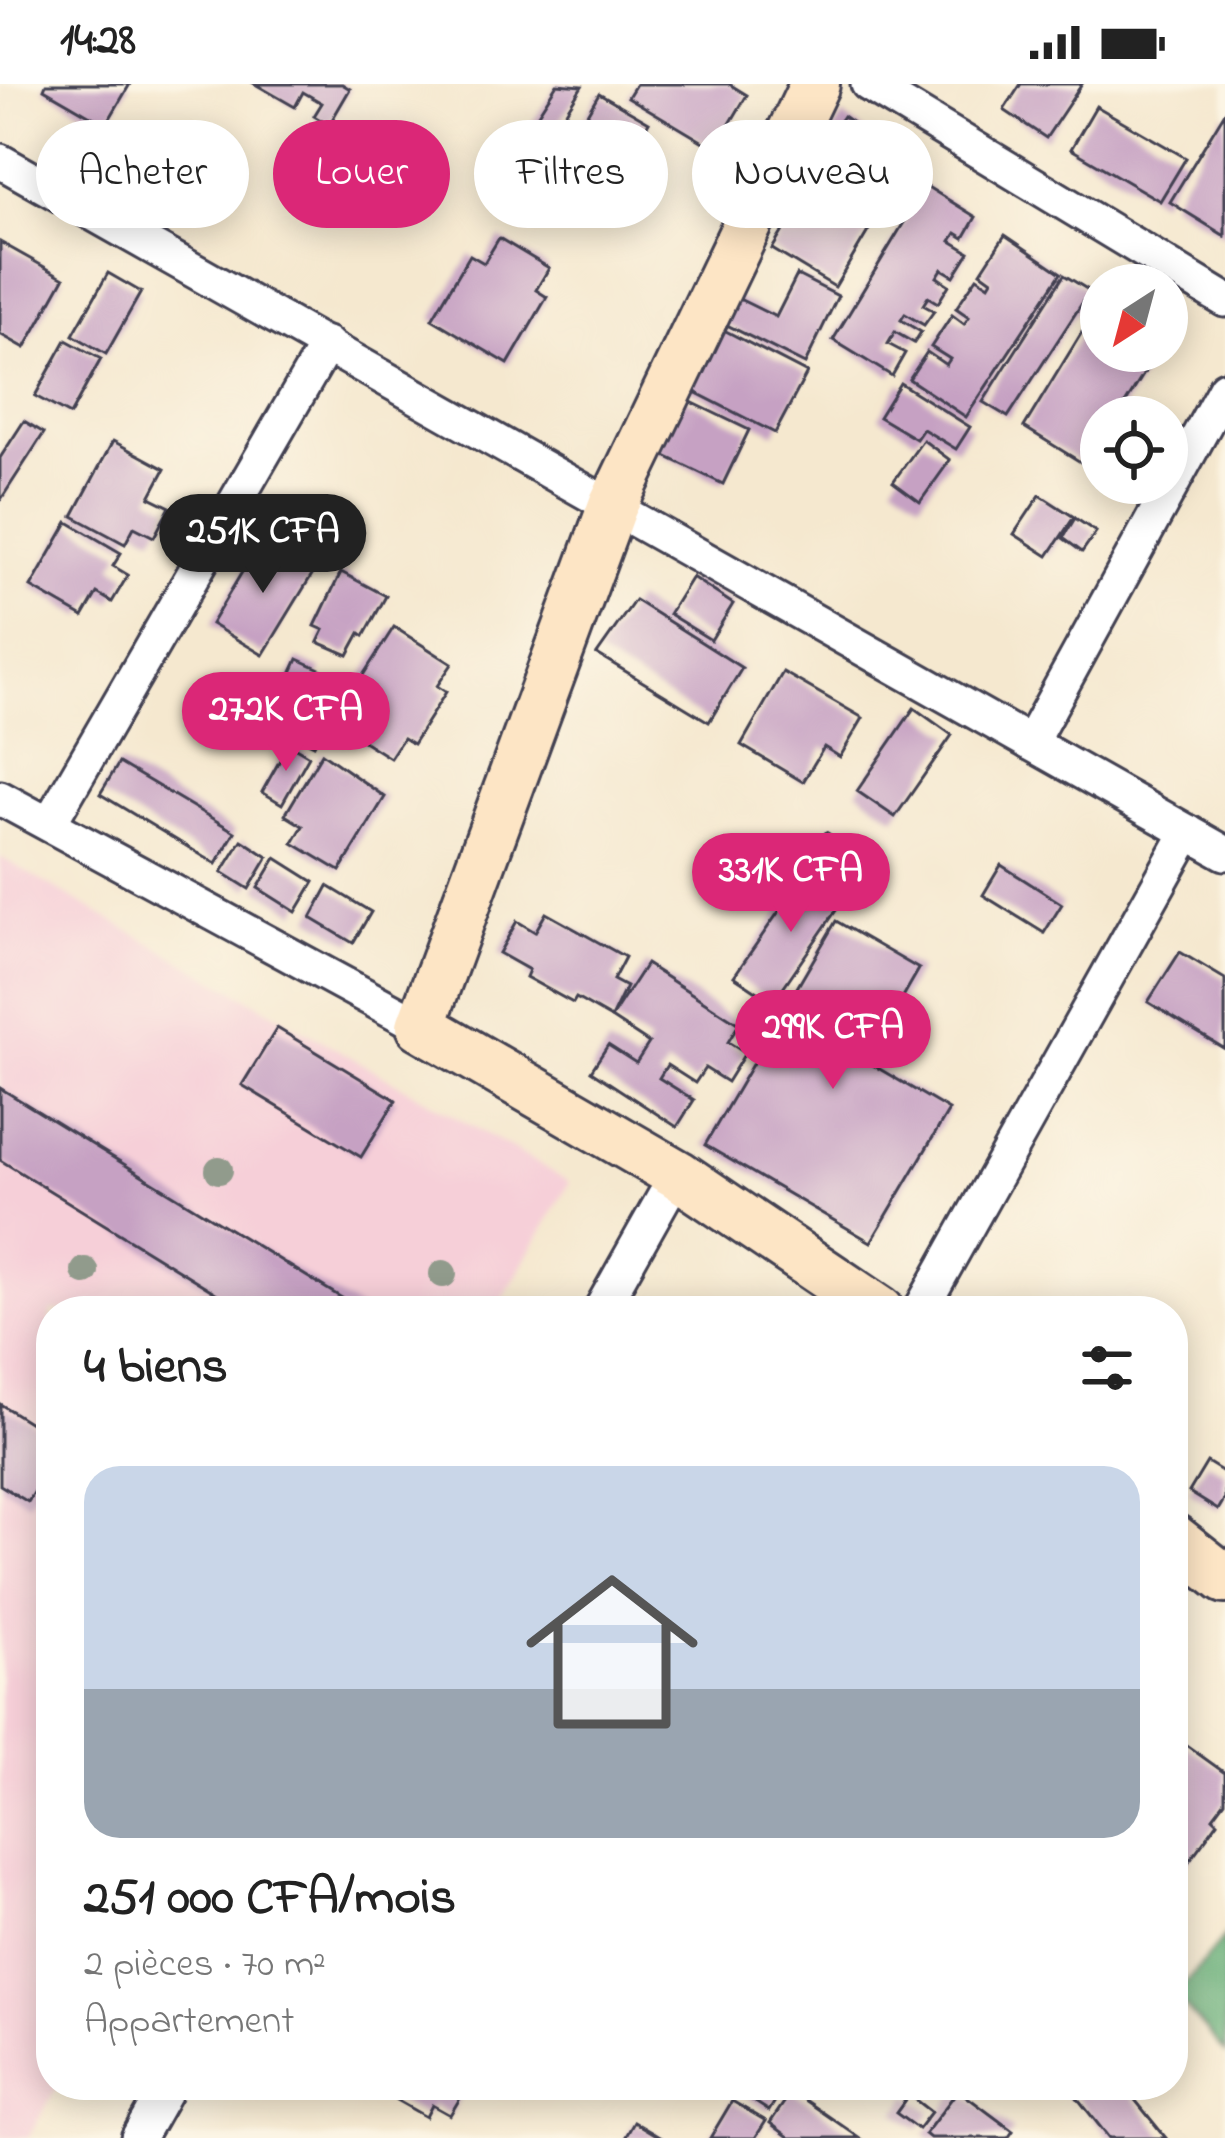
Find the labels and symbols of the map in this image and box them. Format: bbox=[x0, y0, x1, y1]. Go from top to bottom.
north arrow bbox=[1080, 264, 1188, 372]
pin: 251K CFA bbox=[139, 494, 387, 596]
pin: 272K CFA bbox=[162, 672, 410, 774]
pin: 331K CFA bbox=[667, 833, 915, 935]
pin: 299K CFA bbox=[709, 990, 957, 1092]

